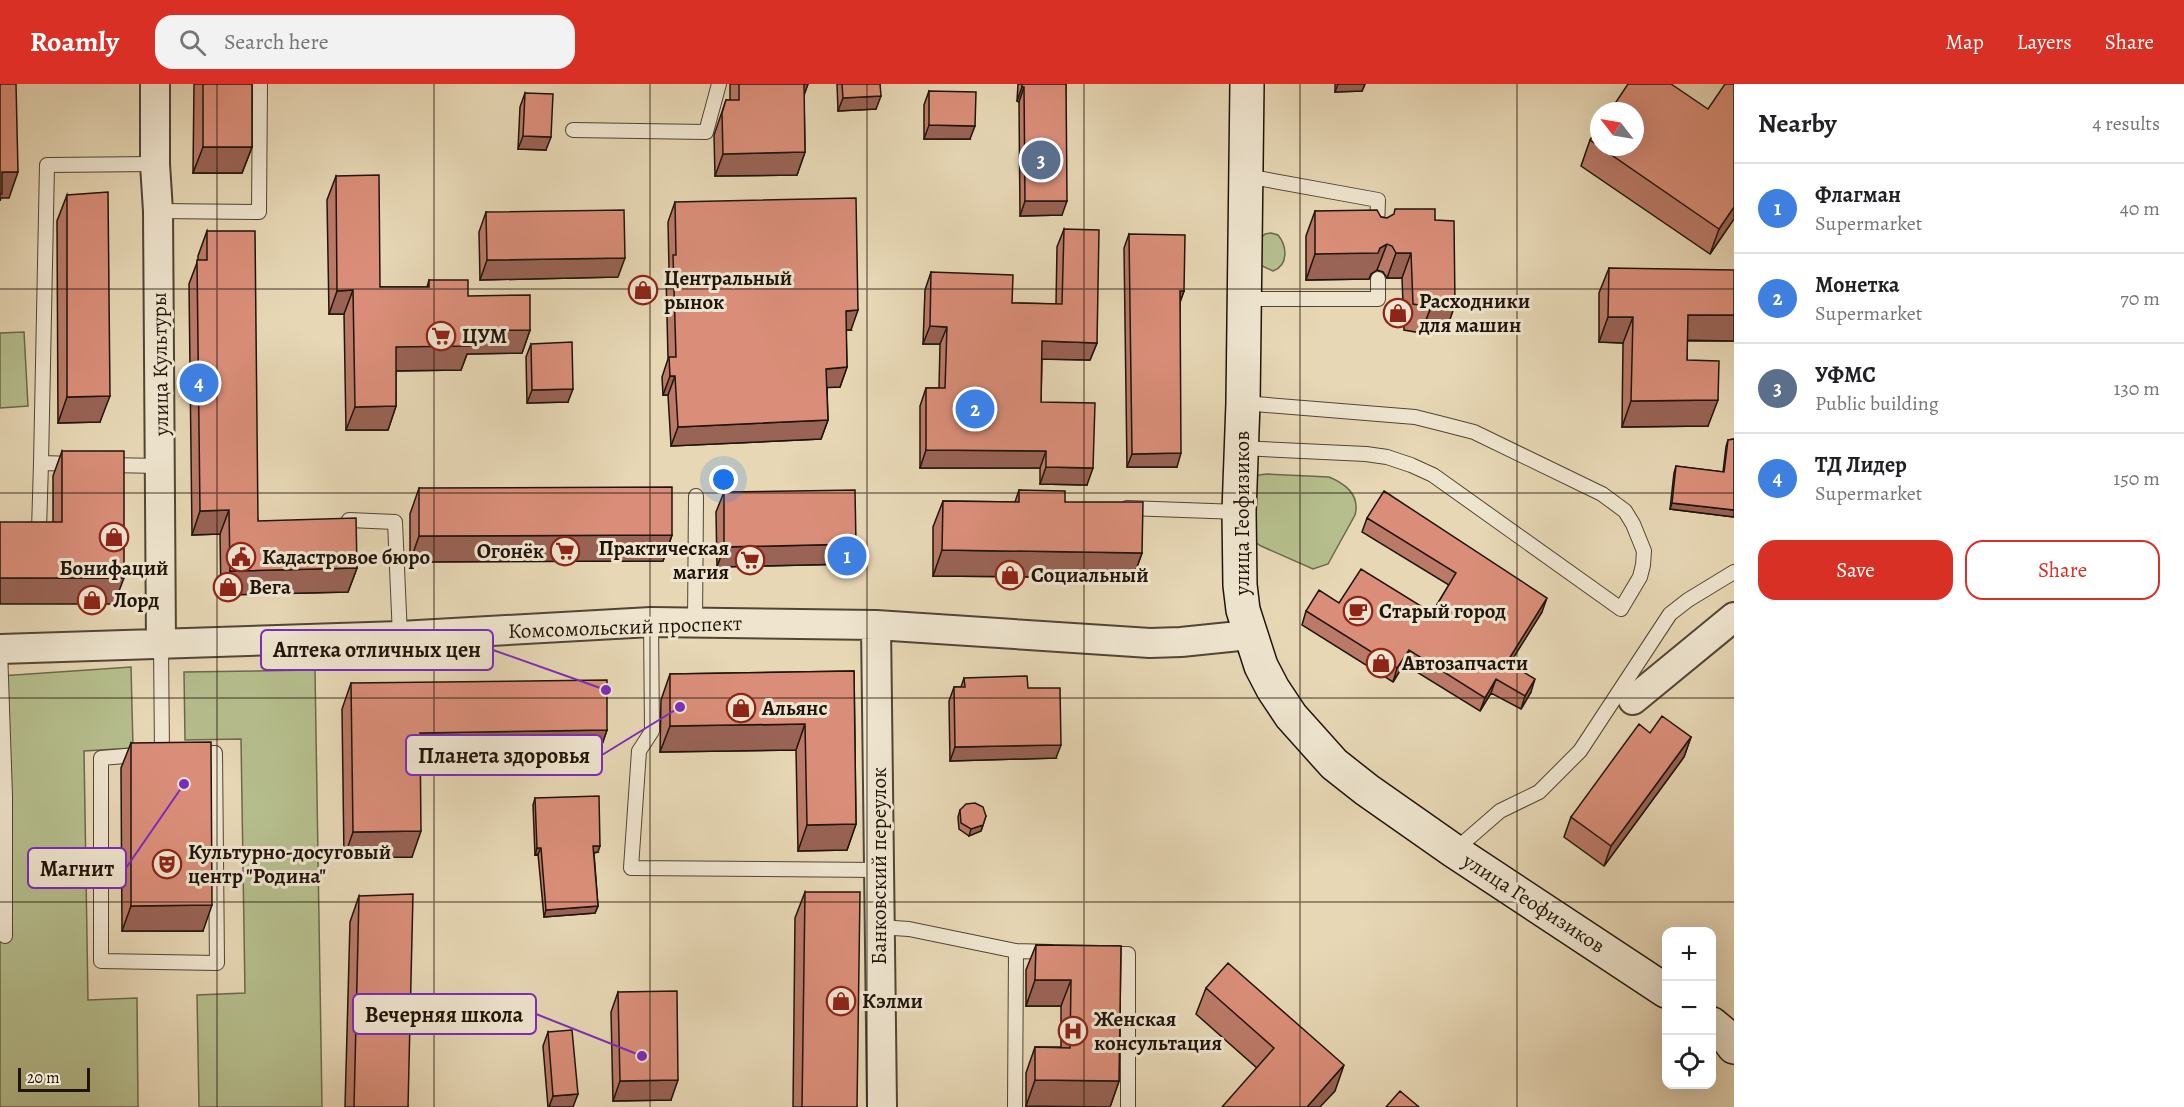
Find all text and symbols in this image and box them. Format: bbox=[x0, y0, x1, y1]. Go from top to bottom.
search box bbox=[155, 15, 575, 69]
text: Roamly bbox=[30, 23, 119, 61]
icon: search bbox=[176, 26, 209, 59]
text: Search here bbox=[224, 27, 329, 57]
text: Map bbox=[1945, 28, 1984, 56]
text: Layers bbox=[2017, 28, 2072, 56]
text: Share bbox=[2105, 28, 2154, 56]
north arrow bbox=[1590, 102, 1644, 156]
text: Nearby bbox=[1758, 106, 1837, 141]
text: 4 results bbox=[2092, 110, 2160, 137]
pin: 3 bbox=[1022, 138, 1060, 182]
text: Флагман bbox=[1815, 180, 1901, 210]
text: 1 bbox=[1774, 195, 1781, 222]
text: 40 m bbox=[2120, 195, 2160, 222]
text: Supermarket bbox=[1815, 210, 1922, 237]
place label: Центральный рынок bbox=[664, 264, 792, 316]
text: Монетка bbox=[1815, 270, 1899, 300]
shop icon: Центральный рынок bbox=[627, 274, 659, 306]
text: 2 bbox=[1773, 285, 1782, 312]
text: 70 m bbox=[2120, 285, 2160, 312]
place label: Расходники для машин bbox=[1418, 287, 1530, 339]
street label: улица Культуры bbox=[145, 292, 175, 437]
shop icon: Расходники для машин bbox=[1382, 297, 1414, 329]
text: Supermarket bbox=[1815, 300, 1922, 327]
supermarket icon: ЦУМ bbox=[425, 320, 457, 352]
place label: ЦУМ bbox=[462, 322, 508, 350]
pin: 4 bbox=[180, 360, 218, 406]
text: УФМС bbox=[1815, 360, 1876, 390]
text: 3 bbox=[1773, 375, 1782, 402]
text: 130 m bbox=[2114, 375, 2160, 402]
pin: 2 bbox=[956, 386, 994, 432]
text: Public building bbox=[1815, 390, 1939, 417]
street label: улица Геофизиков bbox=[1228, 431, 1256, 596]
text: ТД Лидер bbox=[1815, 450, 1907, 480]
your location bbox=[709, 465, 738, 494]
text: 4 bbox=[1773, 465, 1782, 492]
text: 150 m bbox=[2113, 465, 2160, 492]
text: Supermarket bbox=[1815, 480, 1922, 507]
shop icon: Бонифаций bbox=[98, 521, 130, 553]
place label: Практическая магия bbox=[598, 534, 729, 586]
pin: 1 bbox=[828, 534, 866, 578]
supermarket icon: Огонёк bbox=[549, 535, 581, 567]
place label: Огонёк bbox=[477, 537, 544, 565]
button: Save bbox=[1758, 540, 1953, 600]
button: Share bbox=[1965, 540, 2160, 600]
public building icon: Кадастровое бюро bbox=[225, 541, 257, 573]
place label: Кадастровое бюро bbox=[262, 543, 430, 571]
supermarket icon: Практическая магия bbox=[734, 544, 766, 576]
place label: Бонифаций bbox=[59, 554, 169, 582]
shop icon: Социальный bbox=[994, 559, 1026, 591]
place label: Социальный bbox=[1031, 561, 1149, 589]
shop icon: Вега bbox=[212, 571, 244, 603]
place label: Вега bbox=[249, 573, 291, 601]
shop icon: Лорд bbox=[76, 584, 108, 616]
place label: Лорд bbox=[113, 586, 159, 614]
cafe icon: Старый город bbox=[1342, 595, 1374, 627]
place label: Старый город bbox=[1379, 597, 1506, 625]
street label: Комсомольский проспект bbox=[507, 609, 743, 645]
callout: Аптека отличных цен bbox=[261, 630, 493, 670]
text: Аптека отличных цен bbox=[272, 635, 481, 665]
shop icon: Автозапчасти bbox=[1365, 647, 1397, 679]
place label: Автозапчасти bbox=[1401, 649, 1528, 677]
shop icon: Альянс bbox=[725, 692, 757, 724]
place label: Альянс bbox=[761, 694, 828, 722]
callout: Планета здоровья bbox=[406, 735, 602, 775]
text: Планета здоровья bbox=[418, 741, 590, 771]
street label: Банковский переулок bbox=[865, 767, 893, 965]
place label: Культурно-досуговый центр "Родина" bbox=[188, 838, 391, 890]
street label: улица Геофизиков bbox=[1457, 846, 1611, 960]
callout: Магнит bbox=[28, 848, 126, 888]
theatre icon: Культурно-досуговый центр "Родина" bbox=[151, 848, 183, 880]
text: Магнит bbox=[40, 854, 114, 884]
map controls bbox=[1662, 927, 1716, 1089]
button: + bbox=[1662, 927, 1716, 981]
button: − bbox=[1662, 981, 1716, 1035]
shop icon: Кэлми bbox=[825, 985, 857, 1017]
place label: Кэлми bbox=[862, 987, 923, 1015]
callout: Вечерняя школа bbox=[353, 994, 536, 1034]
text: Вечерняя школа bbox=[365, 1000, 524, 1030]
place label: Женская консультация bbox=[1094, 1005, 1222, 1057]
hospital icon: Женская консультация bbox=[1057, 1015, 1089, 1047]
button: locate bbox=[1662, 1035, 1716, 1089]
scale bar bbox=[18, 1065, 90, 1092]
text: 20 m bbox=[27, 1067, 60, 1089]

